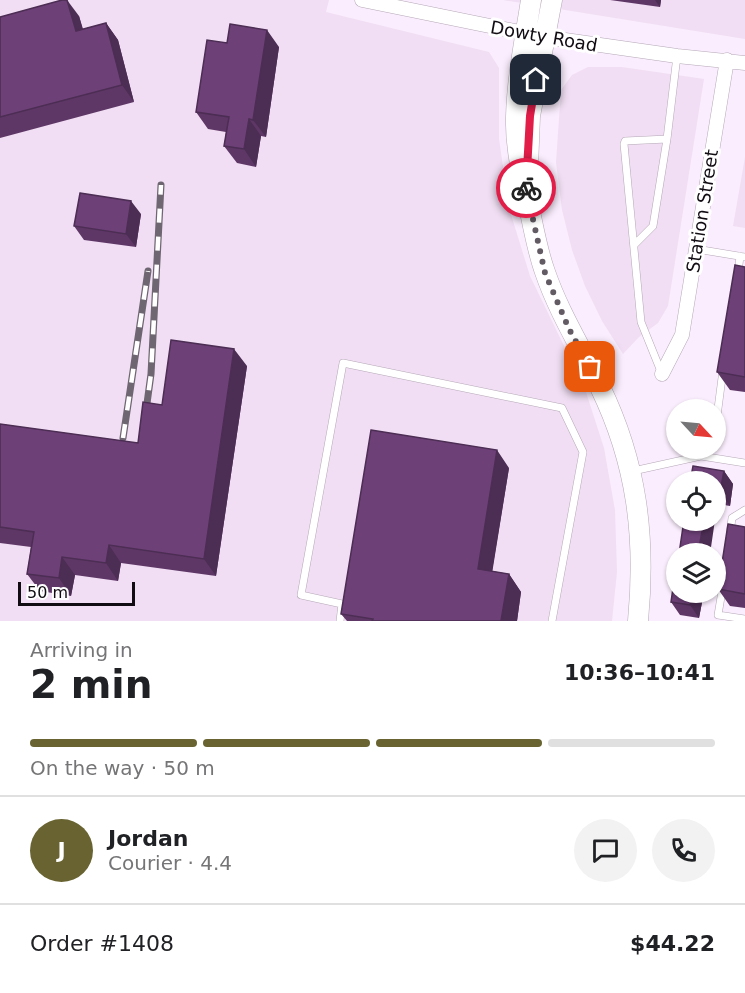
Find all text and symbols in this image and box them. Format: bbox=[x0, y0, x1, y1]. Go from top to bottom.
street label: Dowty Road bbox=[489, 16, 599, 56]
pin bbox=[510, 54, 561, 105]
icon: home bbox=[519, 63, 552, 96]
street label: Station Street bbox=[682, 148, 722, 274]
courier bbox=[496, 158, 556, 218]
icon: bike bbox=[510, 172, 543, 205]
pin bbox=[564, 341, 615, 392]
icon: bag bbox=[573, 350, 606, 383]
north arrow bbox=[666, 399, 726, 459]
map controls bbox=[666, 399, 726, 603]
button: locate bbox=[666, 471, 726, 531]
button: layers bbox=[666, 543, 726, 603]
scale bar bbox=[18, 579, 135, 606]
text: 50 m bbox=[27, 583, 68, 602]
text: Arriving in bbox=[30, 638, 133, 662]
text: 10:36–10:41 bbox=[564, 660, 715, 685]
text: 2 min bbox=[30, 662, 152, 707]
text: On the way · 50 m bbox=[30, 756, 215, 780]
button: chat bbox=[574, 819, 637, 882]
button: phone bbox=[652, 819, 715, 882]
text: Jordan bbox=[108, 826, 188, 851]
text: J bbox=[57, 838, 66, 863]
text: Courier · 4.4 bbox=[108, 851, 232, 875]
text: Order #1408 bbox=[30, 931, 174, 956]
text: $44.22 bbox=[630, 931, 715, 956]

